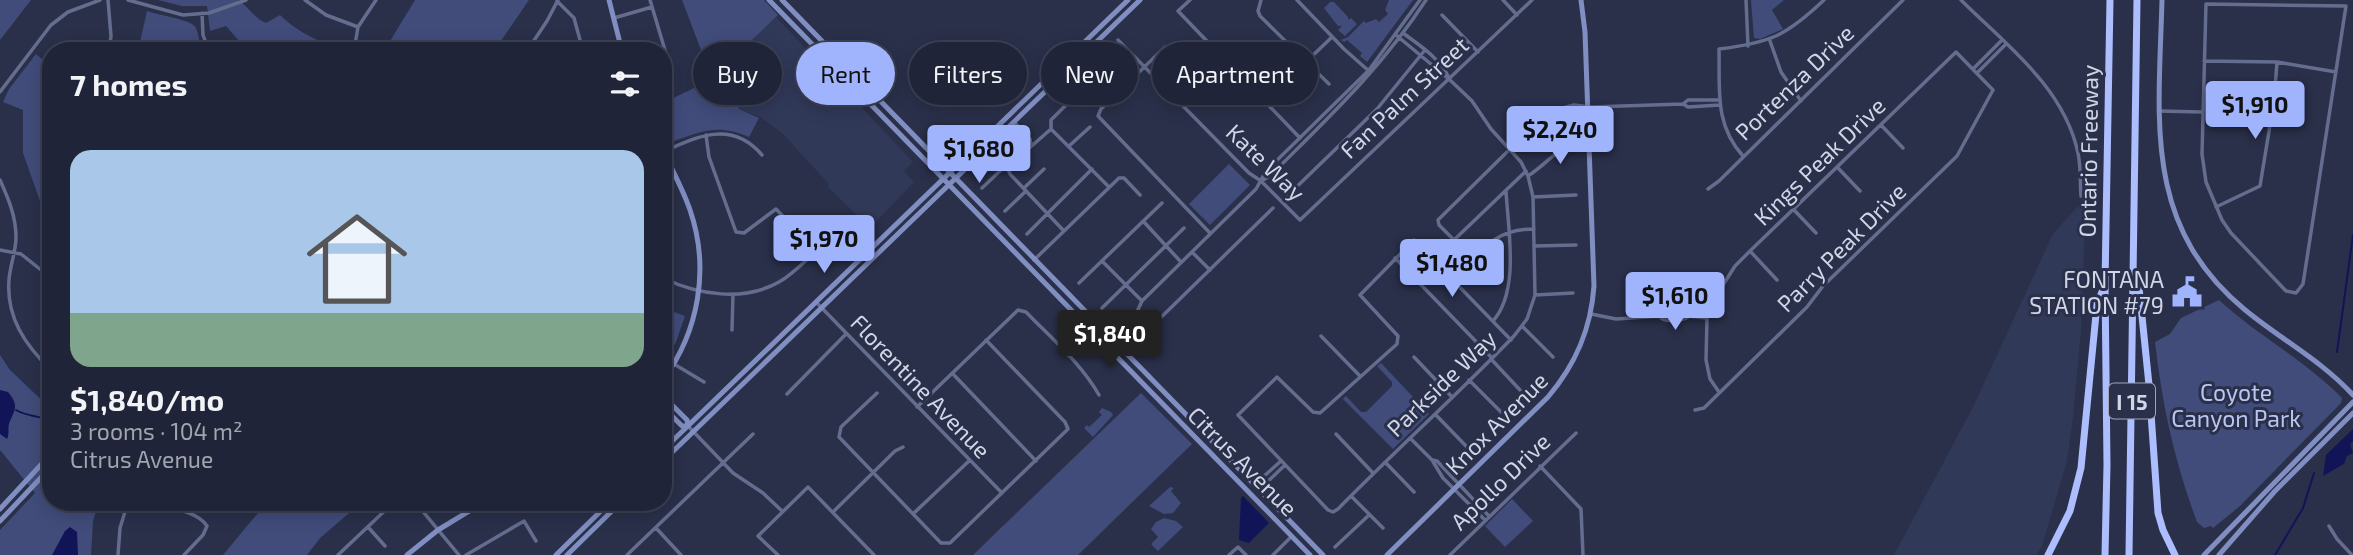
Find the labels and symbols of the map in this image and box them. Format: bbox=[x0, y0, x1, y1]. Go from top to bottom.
street label: Portenza Drive bbox=[1729, 18, 1859, 146]
street label: Fan Palm Street bbox=[1334, 30, 1474, 164]
street label: Ontario Freeway bbox=[2072, 64, 2104, 238]
pin: $1,910 bbox=[2198, 82, 2312, 141]
street label: Kings Peak Drive bbox=[1747, 91, 1891, 231]
pin: $2,240 bbox=[1503, 106, 1617, 166]
street label: Kate Way bbox=[1221, 118, 1311, 206]
pin: $1,680 bbox=[922, 125, 1036, 185]
street label: Parry Peak Drive bbox=[1771, 177, 1911, 317]
pin: $1,970 bbox=[767, 216, 881, 275]
pin: $1,480 bbox=[1395, 240, 1509, 299]
place label: FONTANA STATION #79 bbox=[2029, 265, 2165, 319]
pin: $1,610 bbox=[1618, 272, 1732, 332]
public building icon: FONTANA STATION #79 bbox=[2170, 275, 2204, 309]
street label: Florentine Avenue bbox=[845, 308, 997, 464]
pin: $1,840 bbox=[1053, 310, 1167, 370]
street label: Parkside Way bbox=[1381, 324, 1501, 442]
street label: Knox Avenue bbox=[1439, 366, 1553, 480]
park label: Coyote Canyon Park bbox=[2171, 378, 2301, 432]
road number: I 15 bbox=[2109, 384, 2155, 418]
street label: Citrus Avenue bbox=[1182, 400, 1304, 522]
street label: Apollo Drive bbox=[1445, 427, 1555, 535]

